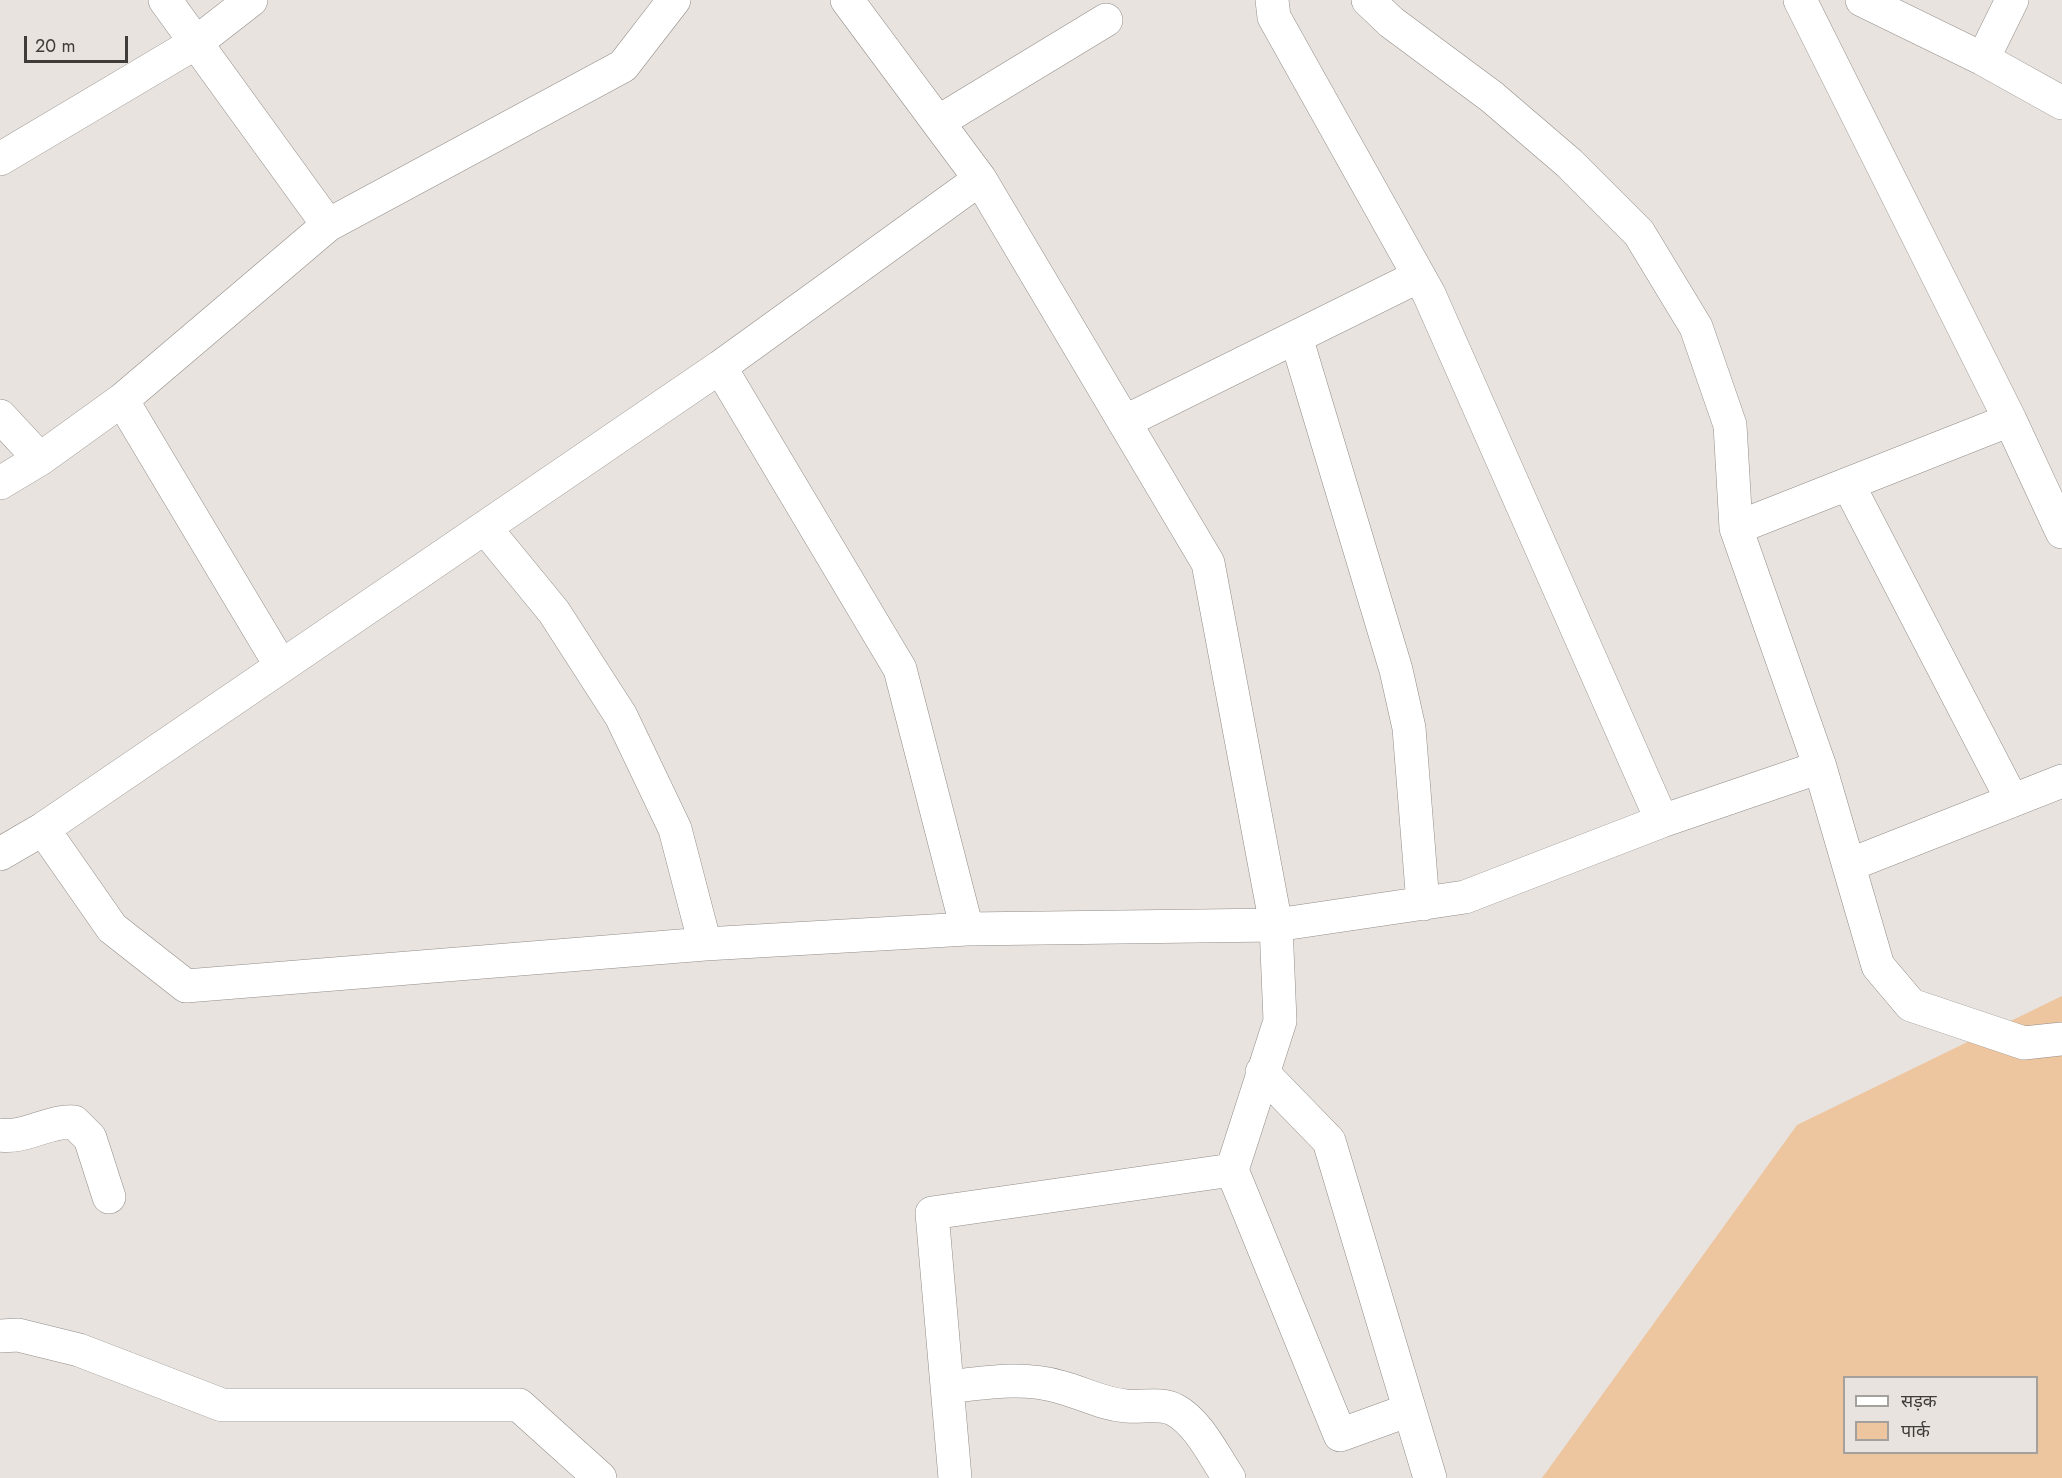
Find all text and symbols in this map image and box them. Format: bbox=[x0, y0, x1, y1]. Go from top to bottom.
scale bar bbox=[27, 24, 130, 62]
text: 20 m bbox=[35, 33, 75, 59]
legend bbox=[1843, 1376, 2038, 1454]
text: सड़क bbox=[1901, 1388, 1937, 1414]
text: पार्क bbox=[1901, 1418, 1930, 1444]

